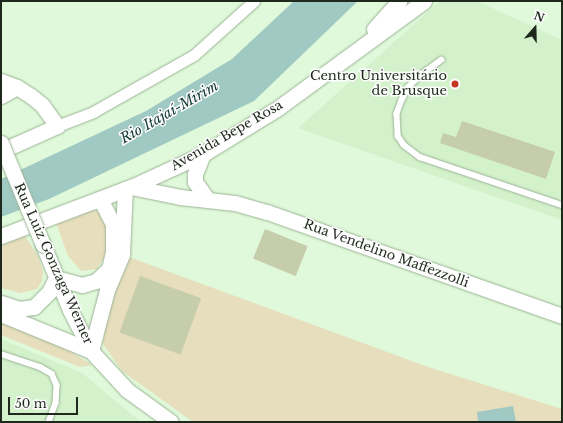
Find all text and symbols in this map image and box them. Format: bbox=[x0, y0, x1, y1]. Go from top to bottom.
north arrow bbox=[515, 8, 555, 48]
text: N bbox=[532, 8, 546, 25]
place label: Centro Universitário de Brusque bbox=[310, 69, 447, 100]
water label: Rio Itajaí-Mirim bbox=[117, 77, 221, 147]
marker: Centro Universitário de Brusque bbox=[450, 79, 460, 89]
street label: Avenida Bepe Rosa bbox=[168, 98, 286, 174]
street label: Rua Luiz Gonzaga Werner bbox=[10, 180, 96, 348]
street label: Rua Vendelino Maffezzolli bbox=[301, 217, 471, 291]
scale bar bbox=[10, 389, 80, 415]
text: 50 m bbox=[15, 396, 47, 411]

